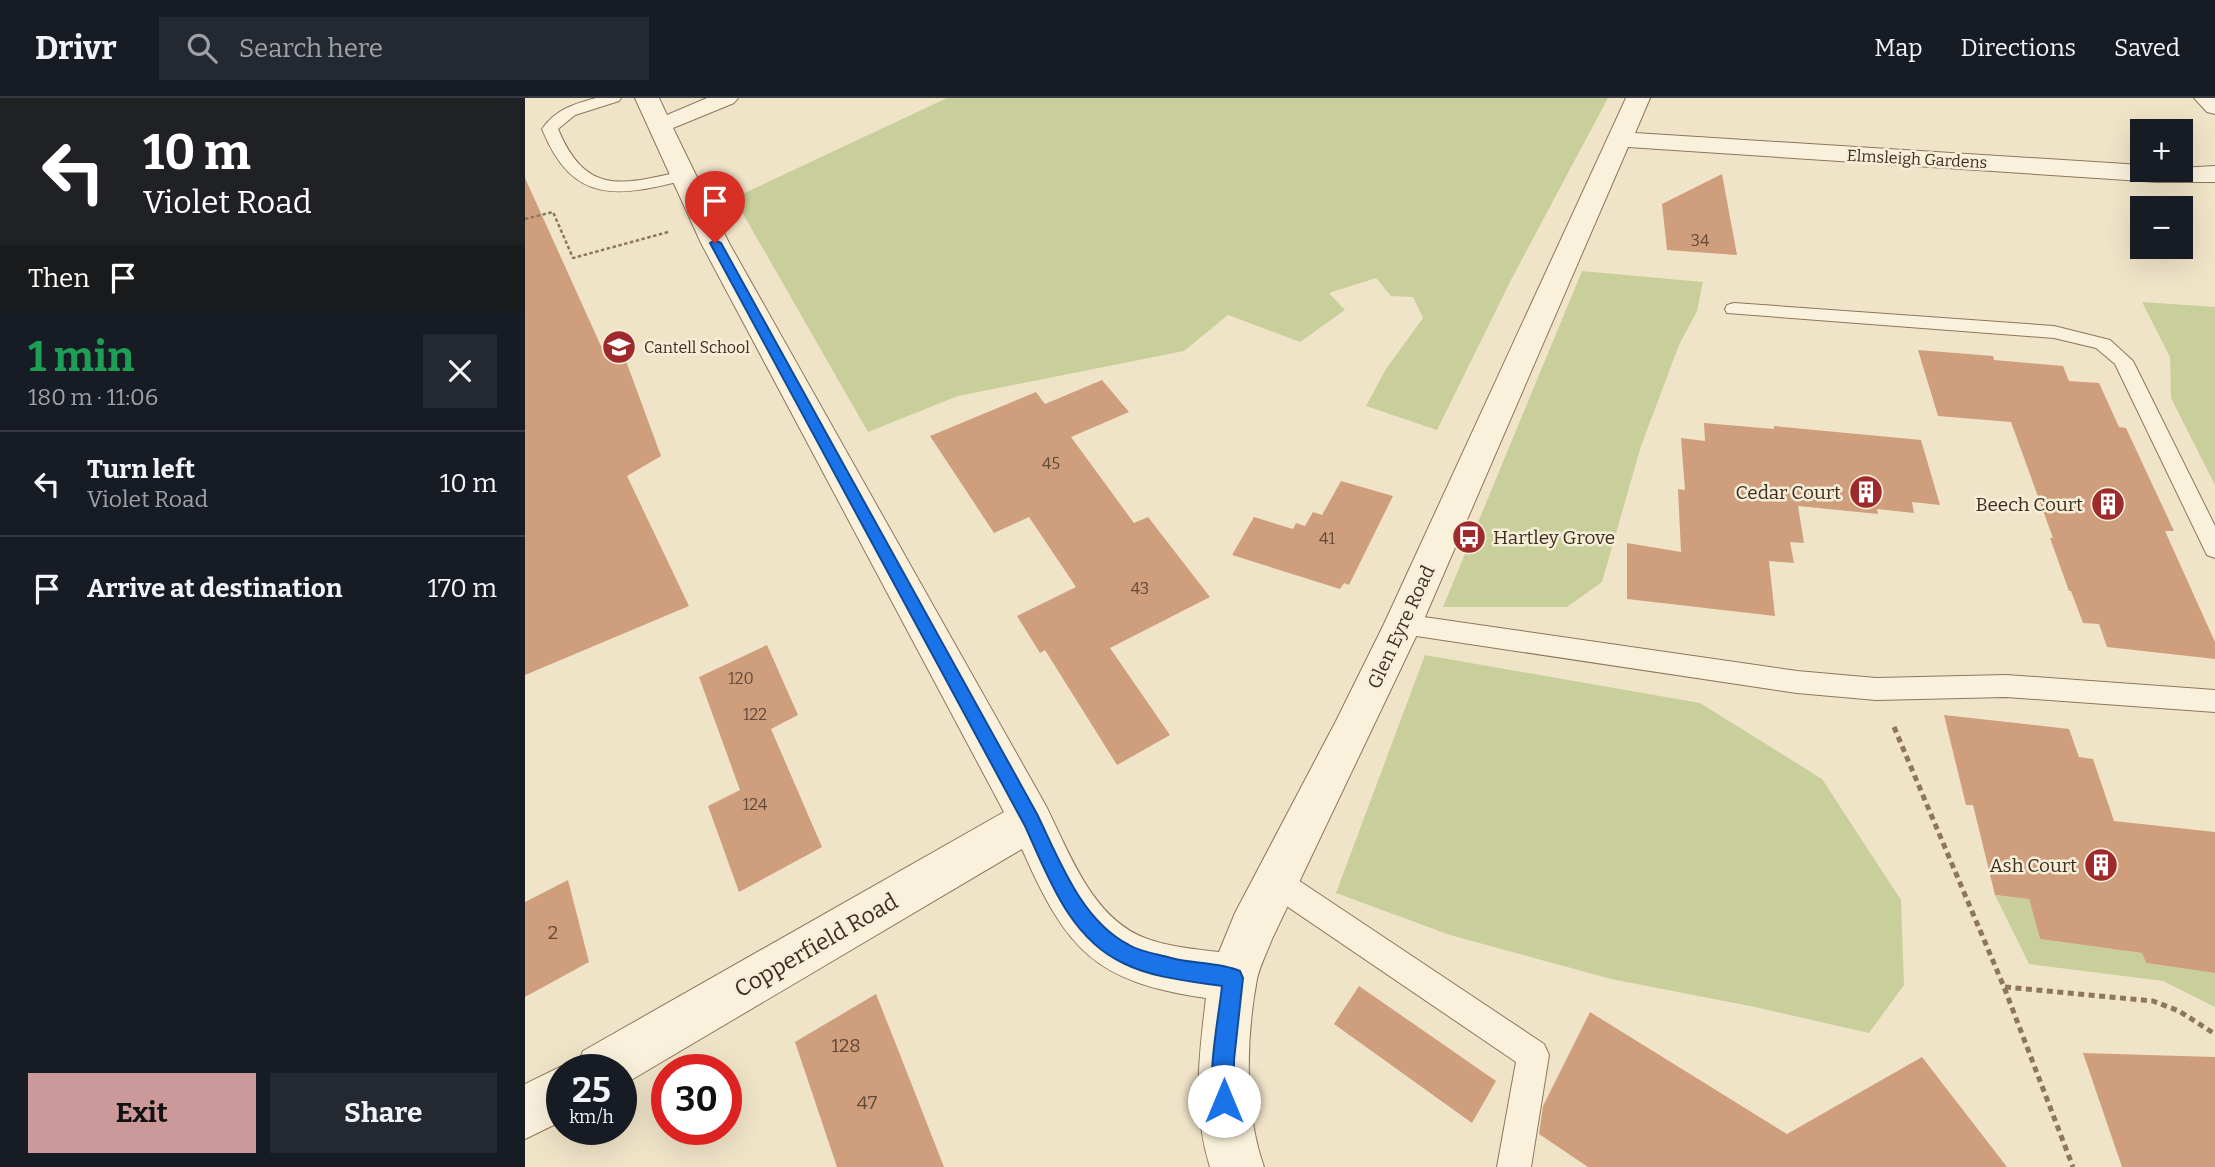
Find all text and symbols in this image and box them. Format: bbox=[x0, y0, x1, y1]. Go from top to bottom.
search box bbox=[159, 17, 649, 80]
text: Drivr bbox=[35, 28, 117, 68]
icon: search bbox=[183, 29, 221, 67]
text: Search here bbox=[239, 33, 383, 64]
text: Map bbox=[1874, 34, 1923, 62]
text: Directions bbox=[1961, 34, 2076, 62]
text: Saved bbox=[2114, 34, 2180, 62]
map controls bbox=[2130, 119, 2193, 259]
button: + bbox=[2130, 119, 2193, 182]
text: 10 m bbox=[143, 123, 251, 182]
icon: left bbox=[28, 126, 119, 217]
street label: Elmsleigh Gardens bbox=[1846, 146, 1988, 172]
pin bbox=[685, 171, 745, 243]
icon: arrive bbox=[696, 182, 734, 220]
text: Violet Road bbox=[143, 183, 312, 221]
button: − bbox=[2130, 196, 2193, 259]
house number: 34 bbox=[1691, 231, 1710, 250]
icon: arrive bbox=[104, 259, 142, 297]
text: Then bbox=[28, 263, 90, 294]
school or university icon: Cantell School bbox=[600, 328, 638, 366]
text: 1 min bbox=[28, 332, 134, 382]
button: close bbox=[423, 334, 497, 408]
place label: Cantell School bbox=[644, 338, 750, 357]
text: 180 m · 11:06 bbox=[28, 383, 158, 411]
text: Turn left bbox=[87, 454, 195, 485]
house number: 45 bbox=[1042, 454, 1060, 473]
icon: left bbox=[28, 465, 66, 503]
text: 10 m bbox=[440, 468, 497, 499]
building icon: Cedar Court bbox=[1847, 473, 1885, 511]
place label: Cedar Court bbox=[1736, 481, 1841, 504]
text: Violet Road bbox=[87, 485, 208, 513]
building icon: Beech Court bbox=[2089, 485, 2127, 523]
place label: Beech Court bbox=[1975, 493, 2083, 516]
bus stop icon: Hartley Grove bbox=[1450, 518, 1488, 556]
place label: Hartley Grove bbox=[1493, 526, 1615, 549]
house number: 41 bbox=[1319, 529, 1335, 548]
street label: Glen Eyre Road bbox=[1362, 562, 1440, 692]
icon: arrive bbox=[28, 570, 66, 608]
text: Arrive at destination bbox=[87, 573, 342, 604]
text: 170 m bbox=[427, 573, 497, 604]
house number: 43 bbox=[1131, 579, 1149, 598]
house number: 120 bbox=[728, 669, 754, 688]
house number: 122 bbox=[743, 705, 767, 724]
house number: 124 bbox=[743, 795, 768, 814]
building icon: Ash Court bbox=[2082, 846, 2120, 884]
place label: Ash Court bbox=[1989, 854, 2077, 877]
street label: Copperfield Road bbox=[729, 887, 903, 1003]
house number: 2 bbox=[548, 921, 558, 944]
house number: 128 bbox=[831, 1034, 861, 1057]
speed limit sign: 30 bbox=[651, 1054, 742, 1145]
position arrow bbox=[1187, 1064, 1261, 1138]
text: 25 bbox=[572, 1069, 611, 1111]
button: Exit bbox=[28, 1073, 256, 1153]
button: Share bbox=[270, 1073, 497, 1153]
house number: 47 bbox=[857, 1091, 878, 1114]
text: km/h bbox=[569, 1106, 614, 1128]

